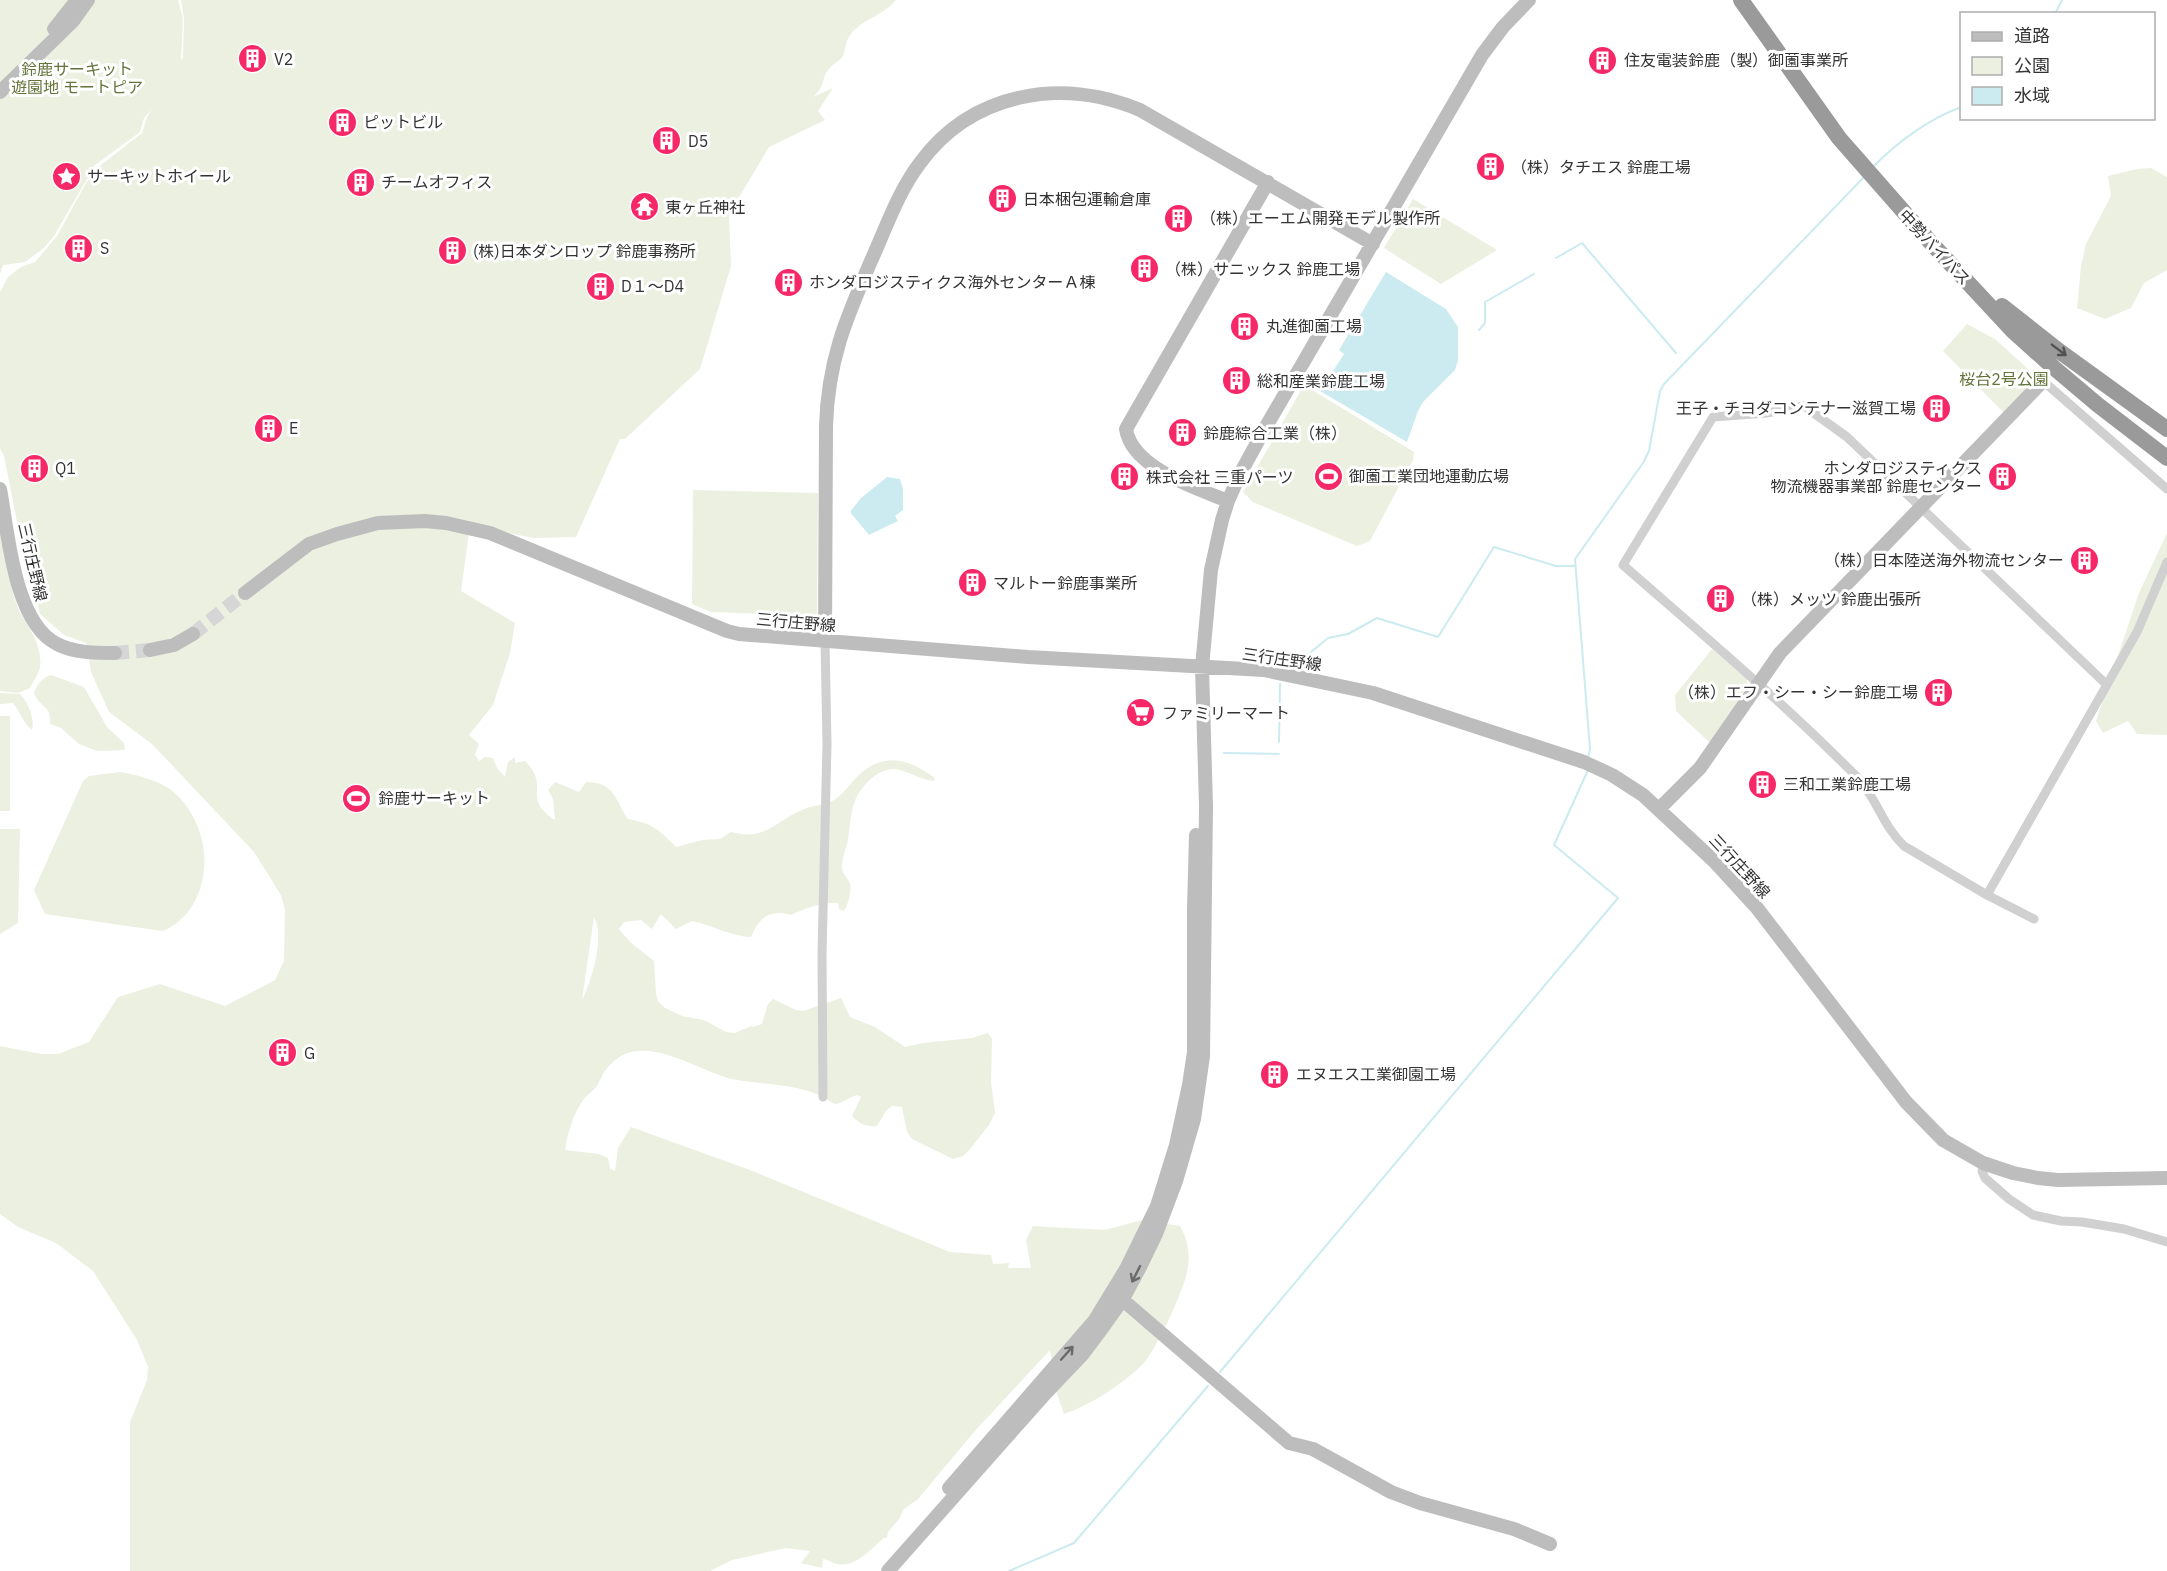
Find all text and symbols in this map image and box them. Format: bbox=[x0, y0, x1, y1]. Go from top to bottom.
legend bbox=[1960, 12, 2155, 120]
text: 道路 bbox=[2014, 24, 2050, 47]
building icon: V2 bbox=[237, 43, 269, 75]
building icon: 住友電装鈴鹿（製）御薗事業所 bbox=[1587, 44, 1619, 76]
place label: V2 bbox=[274, 49, 293, 69]
place label: 住友電装鈴鹿（製）御薗事業所 bbox=[1624, 50, 1848, 70]
text: 公園 bbox=[2014, 54, 2050, 77]
park label: 鈴鹿サーキット 遊園地 モートピア bbox=[11, 59, 143, 97]
text: 水域 bbox=[2014, 84, 2050, 107]
building icon: ピットビル bbox=[326, 106, 358, 138]
place label: ピットビル bbox=[363, 112, 443, 132]
building icon: D5 bbox=[651, 125, 683, 157]
place label: D5 bbox=[688, 131, 708, 151]
building icon: （株）タチエス 鈴鹿工場 bbox=[1474, 151, 1506, 183]
place label: （株）タチエス 鈴鹿工場 bbox=[1511, 157, 1691, 177]
place icon: サーキットホイール bbox=[50, 160, 82, 192]
place label: サーキットホイール bbox=[87, 166, 231, 186]
building icon: チームオフィス bbox=[344, 166, 376, 198]
place label: チームオフィス bbox=[381, 172, 492, 192]
building icon: 日本梱包運輸倉庫 bbox=[986, 183, 1018, 215]
place label: 日本梱包運輸倉庫 bbox=[1023, 189, 1151, 209]
temple icon: 東ヶ丘神社 bbox=[628, 191, 660, 223]
place label: 東ヶ丘神社 bbox=[665, 197, 745, 217]
building icon: （株）エーエム開発モデル製作所 bbox=[1163, 202, 1195, 234]
street label: 中勢バイパス bbox=[1895, 205, 1975, 289]
place label: （株）エーエム開発モデル製作所 bbox=[1200, 208, 1440, 228]
building icon: S bbox=[63, 232, 95, 264]
building icon: (株)日本ダンロップ 鈴鹿事務所 bbox=[436, 235, 468, 267]
place label: S bbox=[100, 238, 109, 258]
place label: (株)日本ダンロップ 鈴鹿事務所 bbox=[473, 241, 696, 261]
building icon: （株）サニックス 鈴鹿工場 bbox=[1128, 253, 1160, 285]
place label: （株）サニックス 鈴鹿工場 bbox=[1165, 259, 1360, 279]
building icon: ホンダロジスティクス海外センターＡ棟 bbox=[772, 266, 804, 298]
building icon: D１～D4 bbox=[584, 270, 616, 302]
place label: ホンダロジスティクス海外センターＡ棟 bbox=[809, 272, 1096, 292]
place label: D１～D4 bbox=[621, 276, 684, 296]
building icon: 丸進御薗工場 bbox=[1229, 310, 1261, 342]
place label: 丸進御薗工場 bbox=[1266, 316, 1362, 336]
one-way arrow bbox=[2050, 344, 2066, 357]
building icon: 総和産業鈴鹿工場 bbox=[1220, 365, 1252, 397]
park label: 桜台2号公園 bbox=[1959, 369, 2049, 389]
place label: 総和産業鈴鹿工場 bbox=[1257, 371, 1385, 391]
building icon: 王子・チヨダコンテナー滋賀工場 bbox=[1921, 392, 1953, 424]
place label: 王子・チヨダコンテナー滋賀工場 bbox=[1676, 398, 1916, 418]
building icon: E bbox=[252, 412, 284, 444]
building icon: 鈴鹿綜合工業（株） bbox=[1166, 417, 1198, 449]
place label: E bbox=[289, 418, 298, 438]
place label: 鈴鹿綜合工業（株） bbox=[1203, 423, 1347, 443]
building icon: Q1 bbox=[18, 452, 50, 484]
place label: Q1 bbox=[55, 458, 76, 478]
place label: ホンダロジスティクス 物流機器事業部 鈴鹿センター bbox=[1770, 458, 1982, 496]
sports icon: 御薗工業団地運動広場 bbox=[1312, 460, 1344, 492]
building icon: 株式会社 三重パーツ bbox=[1109, 461, 1141, 493]
building icon: ホンダロジスティクス 物流機器事業部 鈴鹿センター bbox=[1987, 461, 2019, 493]
place label: 御薗工業団地運動広場 bbox=[1349, 466, 1509, 486]
place label: 株式会社 三重パーツ bbox=[1146, 467, 1293, 487]
street label: 三行庄野線 bbox=[14, 521, 52, 603]
building icon: （株）日本陸送海外物流センター bbox=[2069, 544, 2101, 576]
place label: （株）日本陸送海外物流センター bbox=[1824, 550, 2064, 570]
building icon: マルトー鈴鹿事業所 bbox=[956, 567, 988, 599]
place label: マルトー鈴鹿事業所 bbox=[993, 573, 1137, 593]
building icon: （株）メッツ 鈴鹿出張所 bbox=[1704, 583, 1736, 615]
place label: （株）メッツ 鈴鹿出張所 bbox=[1741, 589, 1921, 609]
street label: 三行庄野線 bbox=[755, 609, 837, 635]
street label: 三行庄野線 bbox=[1241, 644, 1323, 674]
building icon: （株）エフ・シー・シー鈴鹿工場 bbox=[1923, 676, 1955, 708]
place label: （株）エフ・シー・シー鈴鹿工場 bbox=[1678, 682, 1918, 702]
supermarket icon: ファミリーマート bbox=[1125, 697, 1157, 729]
place label: ファミリーマート bbox=[1162, 703, 1290, 723]
building icon: 三和工業鈴鹿工場 bbox=[1746, 768, 1778, 800]
place label: 三和工業鈴鹿工場 bbox=[1783, 774, 1911, 794]
sports icon: 鈴鹿サーキット bbox=[341, 782, 373, 814]
place label: 鈴鹿サーキット bbox=[378, 788, 490, 808]
street label: 三行庄野線 bbox=[1705, 830, 1775, 902]
building icon: G bbox=[267, 1037, 299, 1069]
place label: G bbox=[304, 1043, 315, 1063]
building icon: エヌエス工業御園工場 bbox=[1259, 1058, 1291, 1090]
place label: エヌエス工業御園工場 bbox=[1296, 1064, 1456, 1084]
one-way arrow bbox=[1130, 1265, 1141, 1283]
one-way arrow bbox=[1060, 1346, 1074, 1361]

